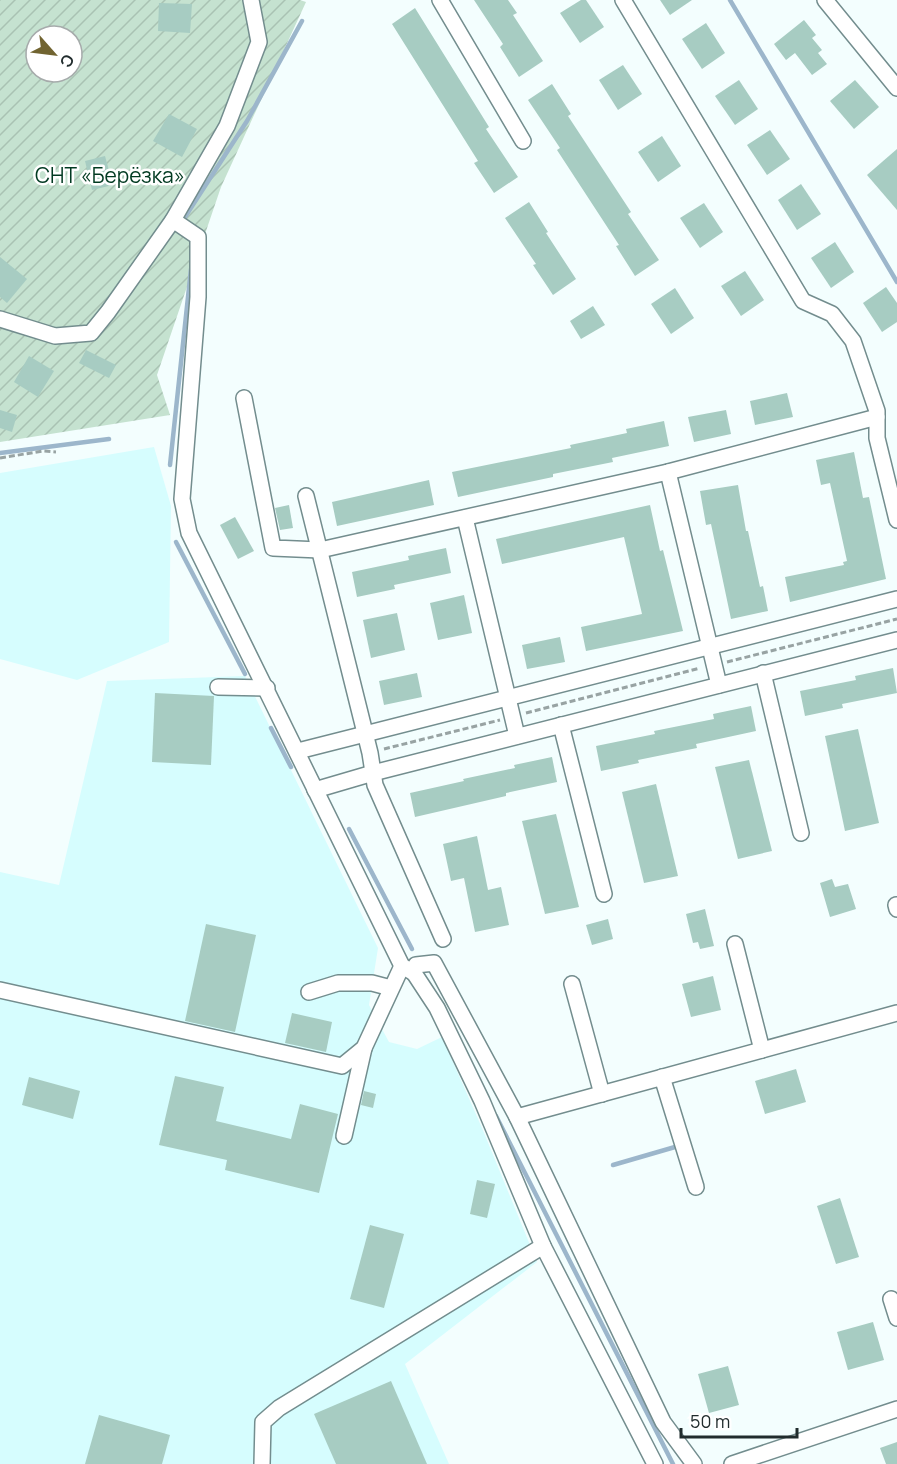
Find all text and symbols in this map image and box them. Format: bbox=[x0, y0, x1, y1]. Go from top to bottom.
north arrow bbox=[24, 24, 84, 84]
text: С bbox=[55, 51, 80, 72]
park label: СНТ «Берёзка» bbox=[35, 161, 185, 189]
scale bar bbox=[681, 1401, 796, 1439]
text: 50 m bbox=[690, 1409, 730, 1433]

